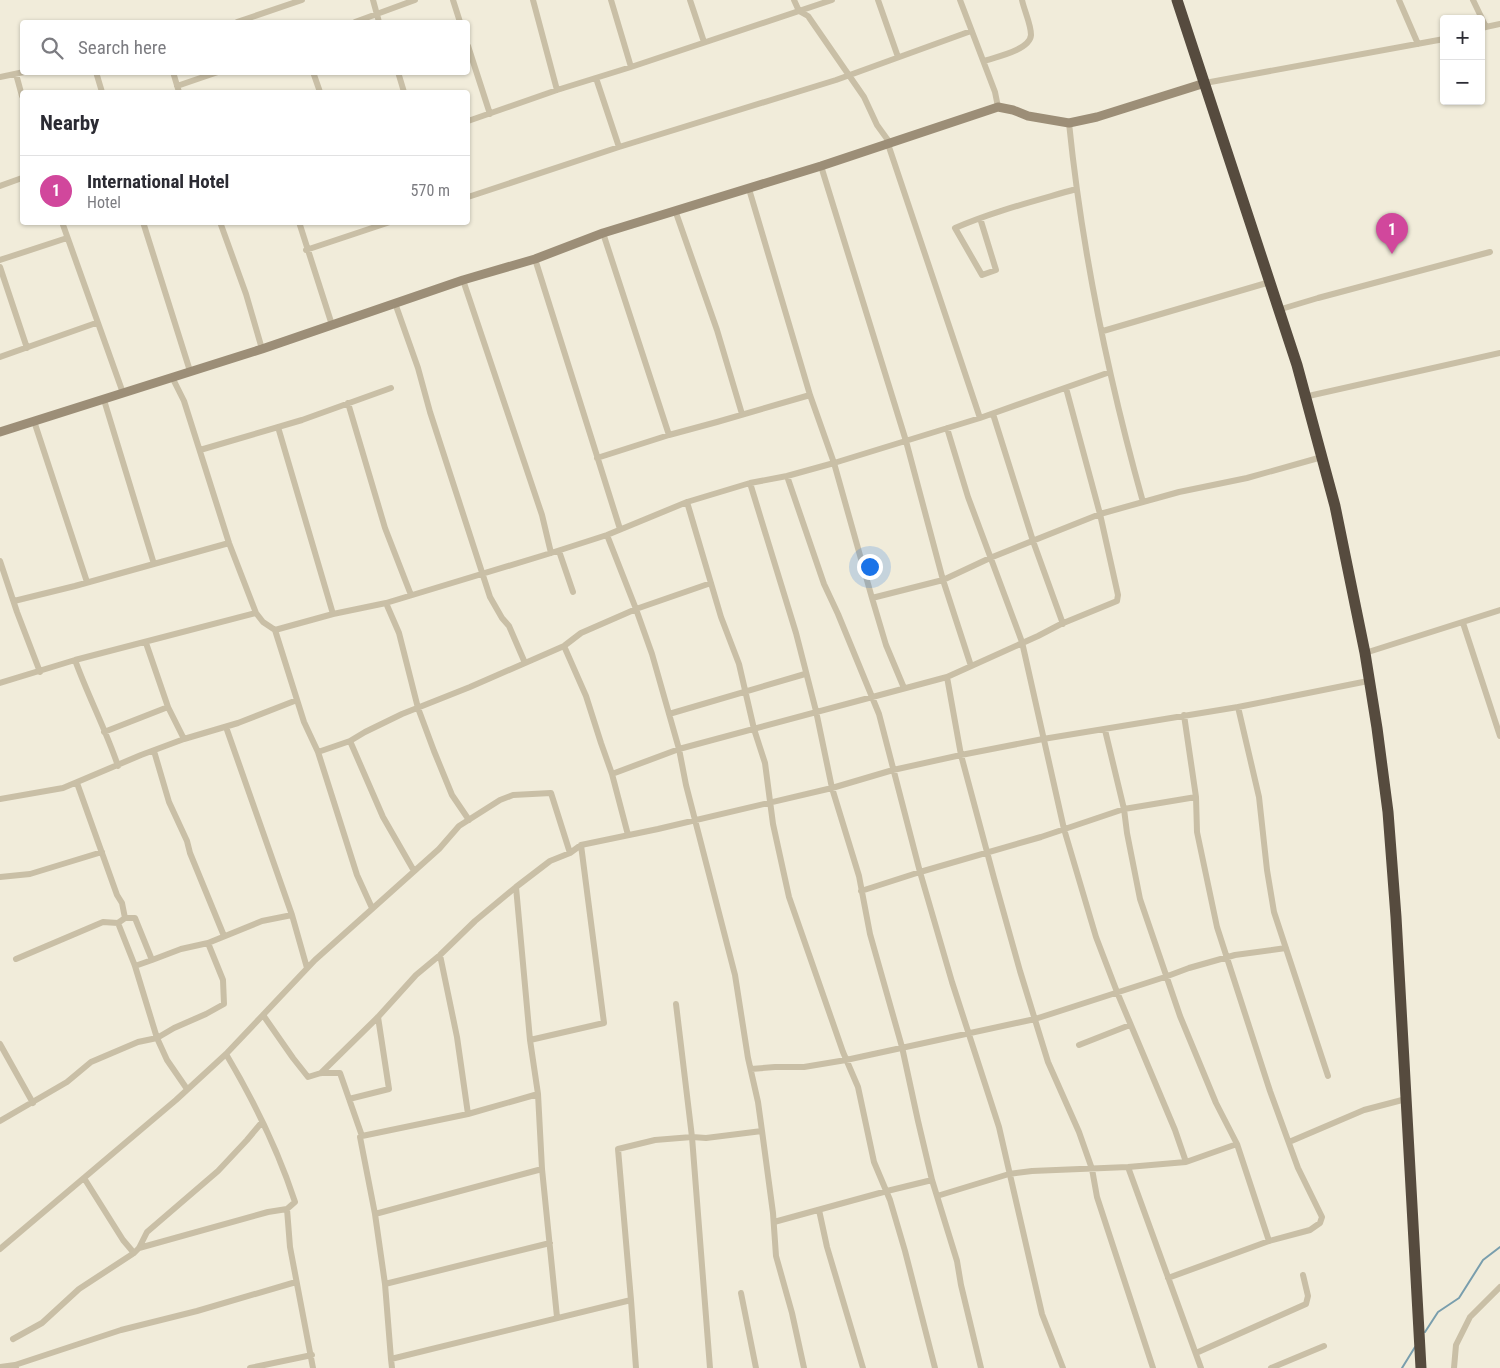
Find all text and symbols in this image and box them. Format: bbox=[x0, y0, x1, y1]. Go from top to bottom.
map controls bbox=[1440, 15, 1485, 105]
button: + bbox=[1440, 15, 1485, 60]
search box bbox=[20, 20, 470, 75]
icon: search bbox=[38, 34, 66, 62]
text: Search here bbox=[78, 36, 166, 59]
button: − bbox=[1440, 60, 1485, 105]
text: Nearby bbox=[40, 111, 99, 135]
text: International Hotel bbox=[87, 170, 229, 193]
text: 1 bbox=[52, 181, 60, 200]
text: 570 m bbox=[411, 181, 450, 200]
text: Hotel bbox=[87, 193, 121, 212]
pin: 1 bbox=[1376, 213, 1408, 254]
your location bbox=[857, 554, 883, 580]

